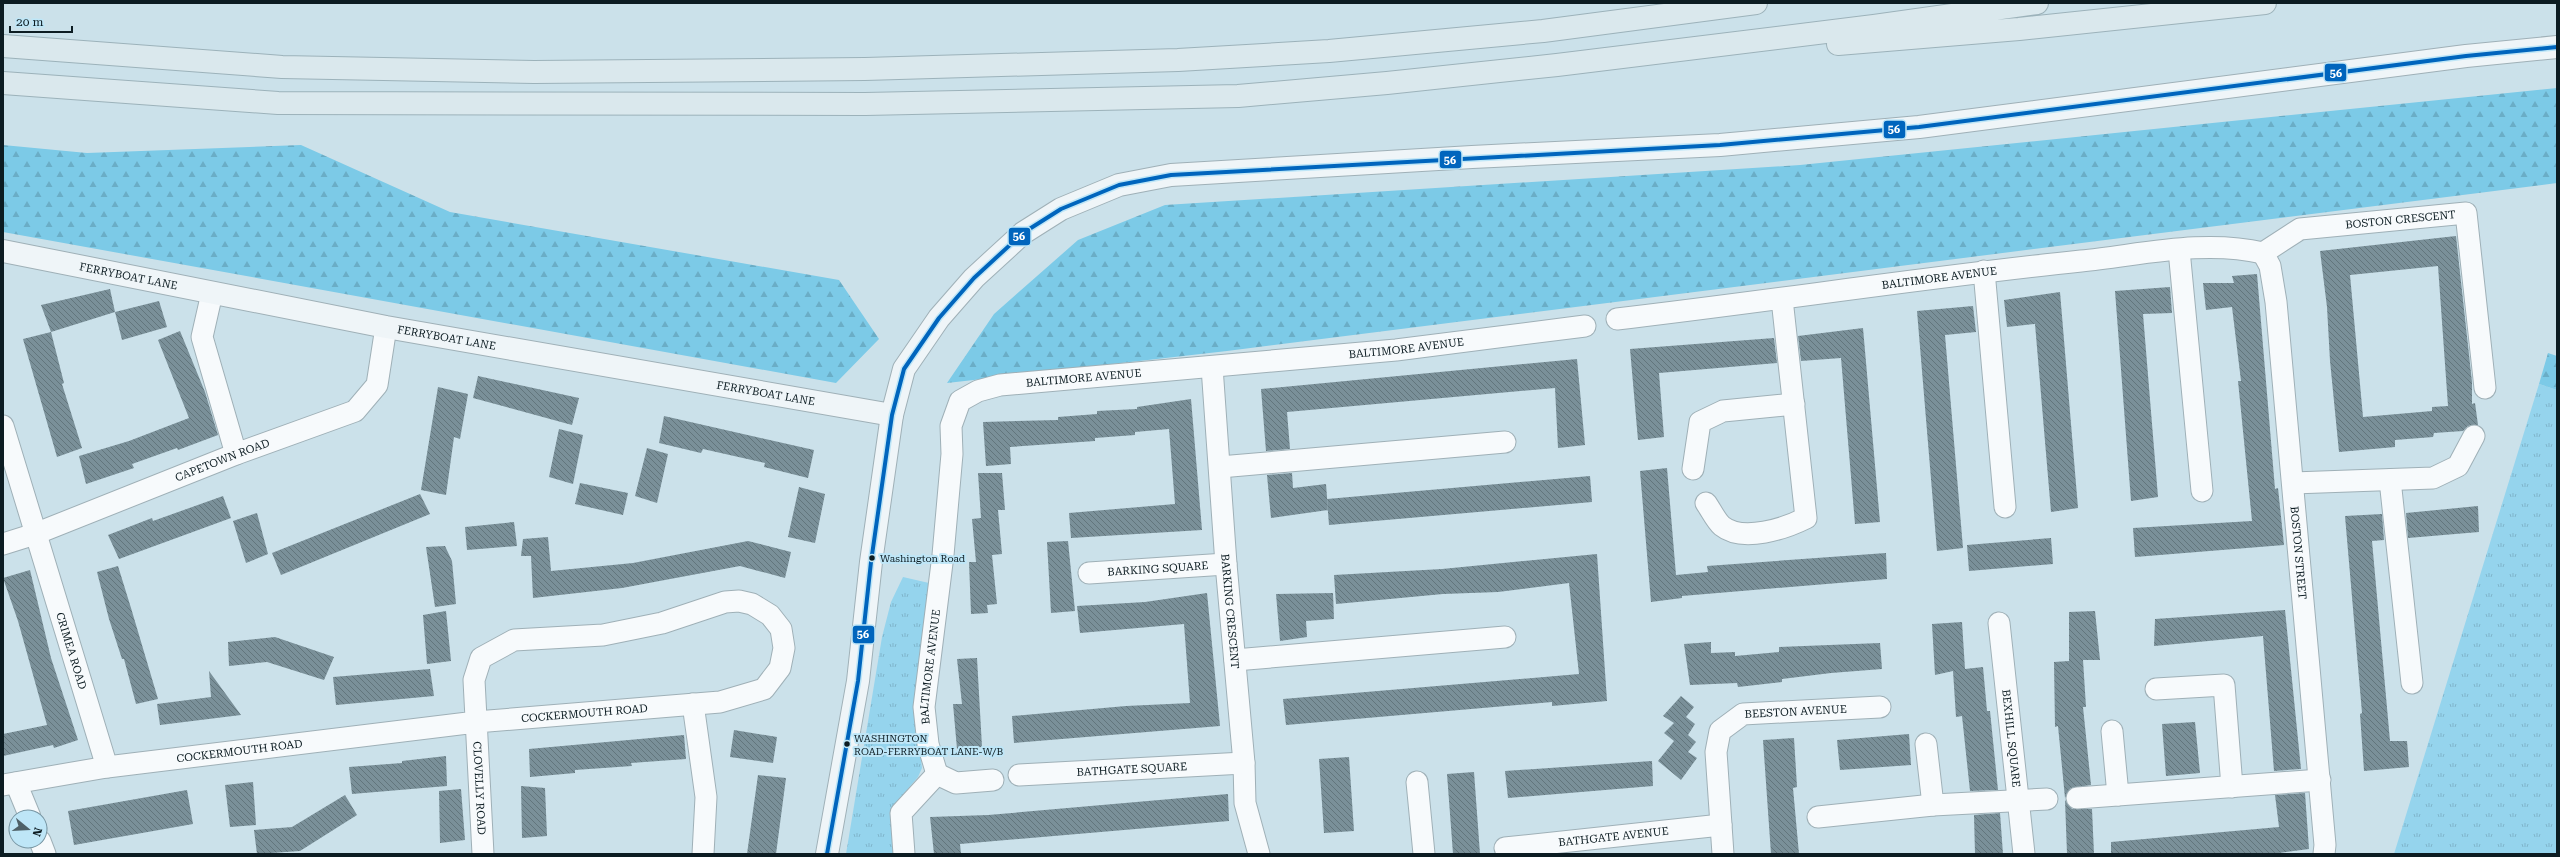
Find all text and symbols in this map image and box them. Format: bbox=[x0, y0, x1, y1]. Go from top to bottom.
scale bar bbox=[10, 8, 72, 34]
text: 20 m bbox=[16, 15, 43, 29]
line badge: 56 bbox=[2324, 63, 2347, 82]
text: 56 bbox=[2330, 67, 2342, 80]
line badge: 56 bbox=[1883, 120, 1906, 139]
text: 56 bbox=[1888, 123, 1900, 136]
line badge: 56 bbox=[1439, 150, 1462, 169]
text: 56 bbox=[1444, 154, 1456, 167]
street label: BOSTON CRESCENT bbox=[2345, 208, 2456, 231]
line badge: 56 bbox=[1008, 227, 1031, 246]
text: 56 bbox=[1013, 230, 1025, 243]
street label: FERRYBOAT LANE bbox=[78, 260, 179, 292]
street label: BALTIMORE AVENUE bbox=[1881, 264, 1998, 291]
street label: FERRYBOAT LANE bbox=[396, 323, 497, 353]
street label: BALTIMORE AVENUE bbox=[1348, 335, 1465, 361]
street label: BALTIMORE AVENUE bbox=[1025, 366, 1142, 389]
street label: FERRYBOAT LANE bbox=[716, 378, 816, 408]
street label: CAPETOWN ROAD bbox=[173, 436, 271, 484]
street label: BOSTON STREET bbox=[2288, 506, 2309, 600]
marker: Washington Road bbox=[867, 553, 877, 563]
place label: Washington Road bbox=[880, 553, 966, 564]
street label: BARKING CRESCENT bbox=[1219, 553, 1242, 669]
street label: BARKING SQUARE bbox=[1107, 559, 1209, 578]
street label: BALTIMORE AVENUE bbox=[917, 608, 943, 725]
street label: CRIMEA ROAD bbox=[54, 611, 89, 691]
line badge: 56 bbox=[852, 625, 875, 644]
text: 56 bbox=[857, 628, 869, 641]
street label: BEXHILL SQUARE bbox=[2000, 689, 2023, 788]
street label: COCKERMOUTH ROAD bbox=[521, 701, 648, 725]
street label: BEESTON AVENUE bbox=[1744, 702, 1847, 720]
place label: WASHINGTON ROAD-FERRYBOAT LANE-W/B bbox=[854, 733, 1003, 757]
street label: COCKERMOUTH ROAD bbox=[176, 737, 303, 765]
marker: WASHINGTON ROAD-FERRYBOAT LANE-W/B bbox=[842, 739, 852, 749]
street label: CLOVELLY ROAD bbox=[471, 741, 489, 835]
street label: BATHGATE SQUARE bbox=[1076, 760, 1187, 778]
north arrow bbox=[8, 809, 48, 849]
street label: BATHGATE AVENUE bbox=[1558, 824, 1669, 849]
text: N bbox=[29, 826, 45, 838]

